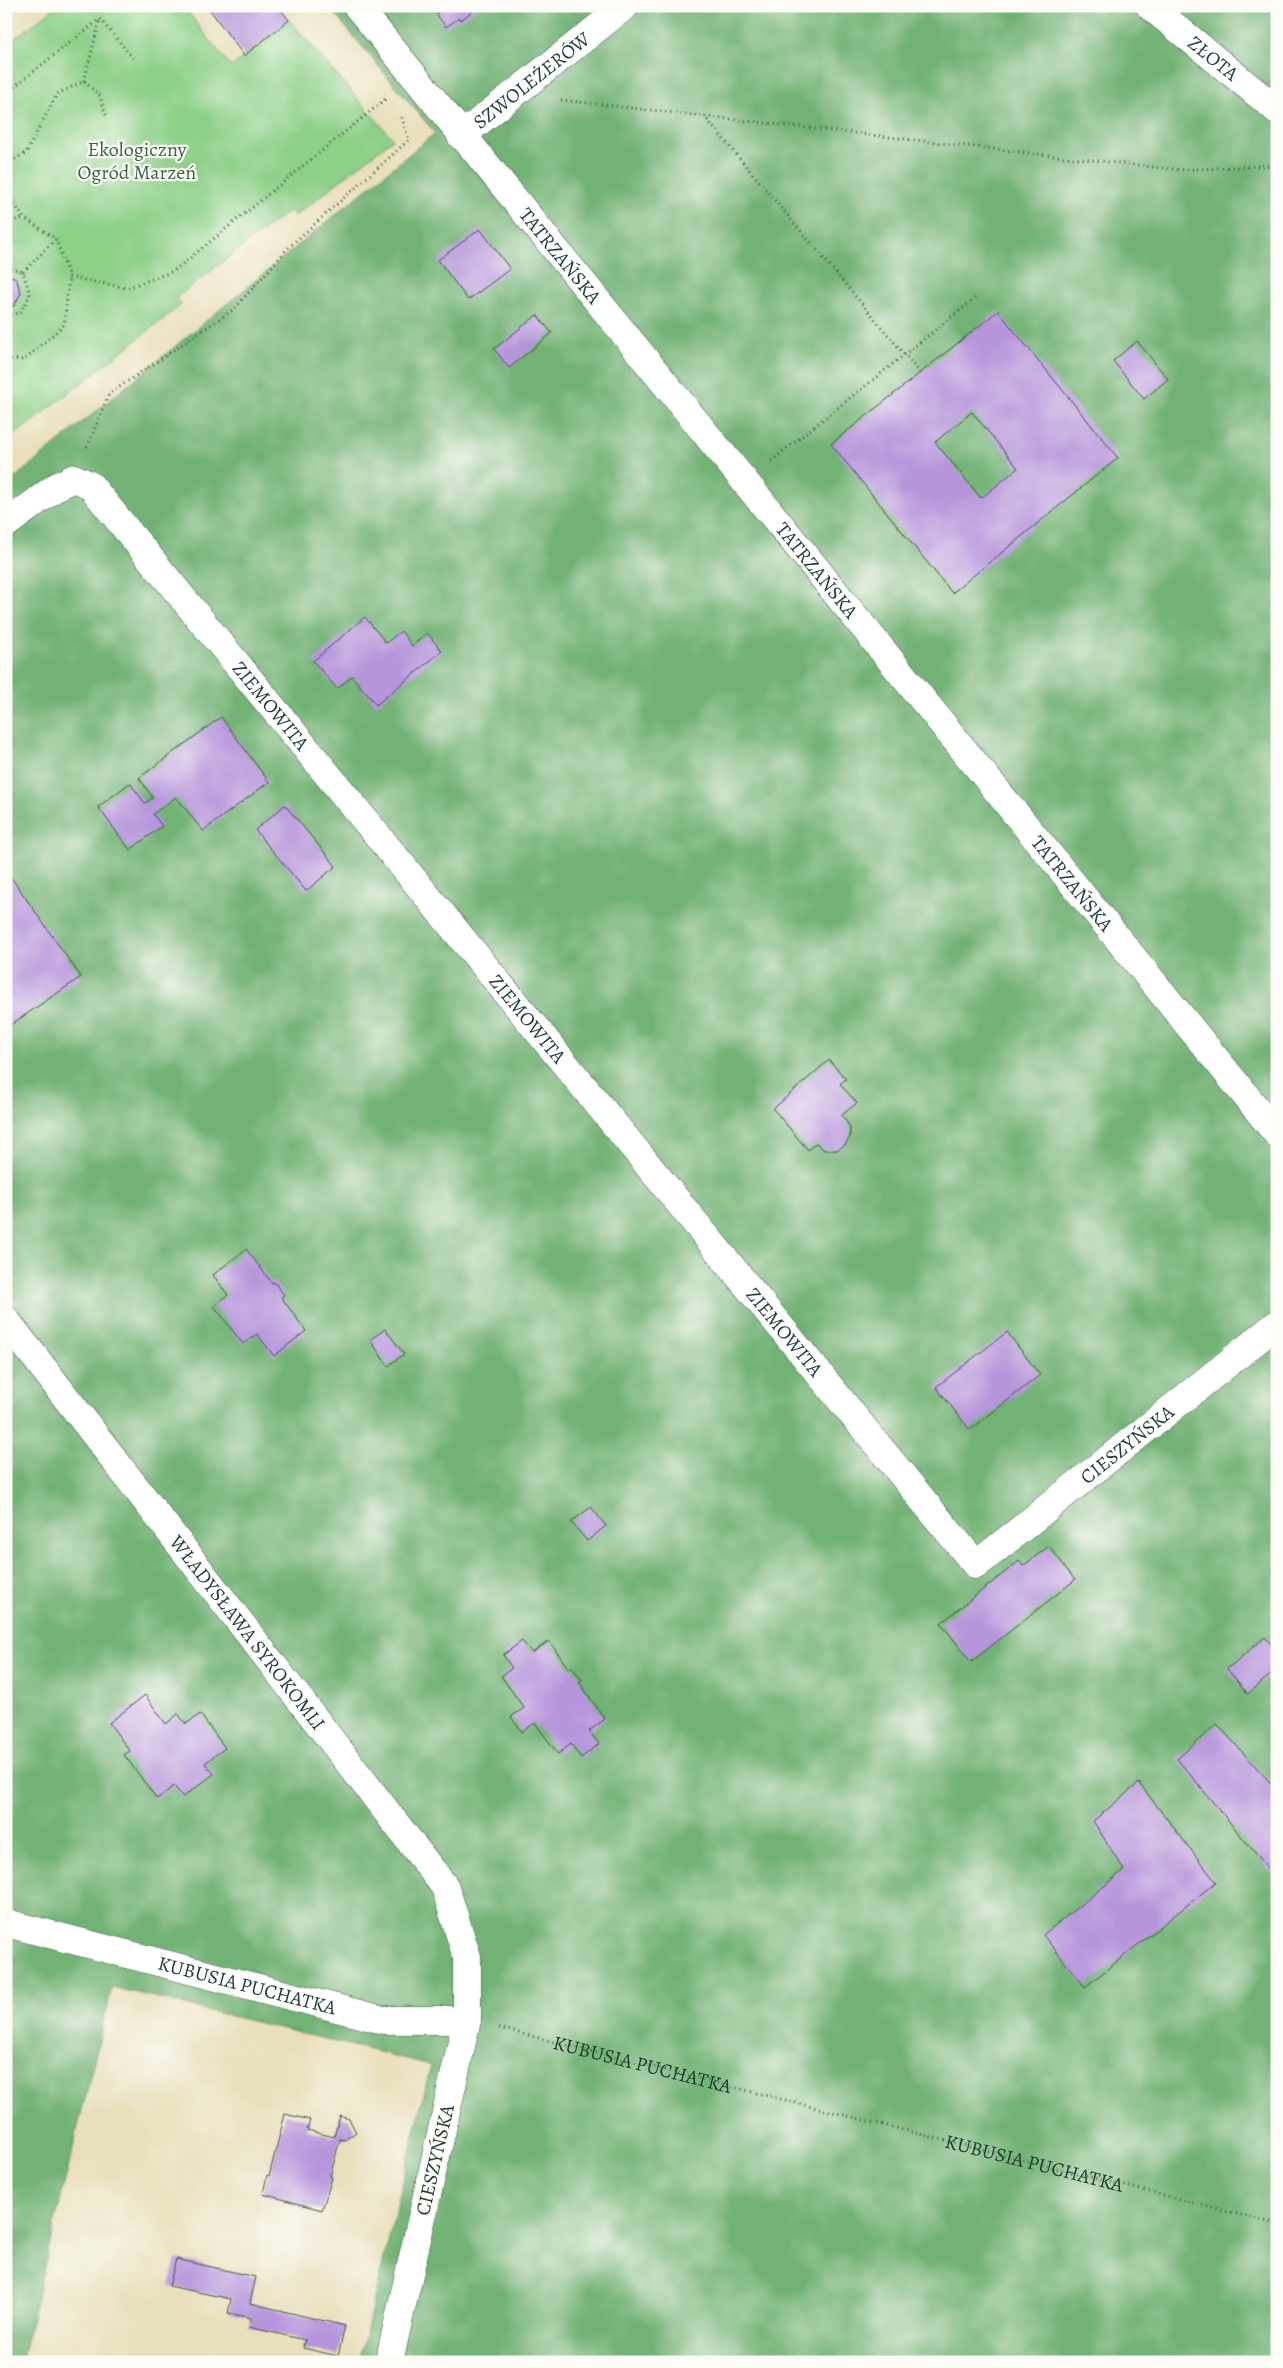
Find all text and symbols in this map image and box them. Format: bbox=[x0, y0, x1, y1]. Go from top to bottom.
street label: SZWOLEŻERÓW bbox=[467, 25, 596, 135]
street label: ZŁOTA bbox=[1182, 29, 1245, 87]
park label: Ekologiczny Ogród Marzeń bbox=[77, 136, 197, 186]
street label: TATRZAŃSKA bbox=[513, 202, 608, 310]
street label: TATRZAŃSKA bbox=[770, 516, 865, 624]
street label: ZIEMOWITA bbox=[226, 655, 316, 756]
street label: TATRZAŃSKA bbox=[1025, 829, 1120, 937]
street label: ZIEMOWITA bbox=[483, 968, 573, 1069]
street label: ZIEMOWITA bbox=[740, 1281, 830, 1382]
street label: CIESZYŃSKA bbox=[1074, 1398, 1180, 1490]
street label: WŁADYSŁAWA SYROKOMLI bbox=[163, 1528, 332, 1735]
street label: KUBUSIA PUCHATKA bbox=[155, 1949, 340, 2021]
street label: KUBUSIA PUCHATKA bbox=[550, 2029, 735, 2100]
street label: CIESZYŃSKA bbox=[409, 2102, 461, 2218]
street label: KUBUSIA PUCHATKA bbox=[942, 2127, 1127, 2198]

